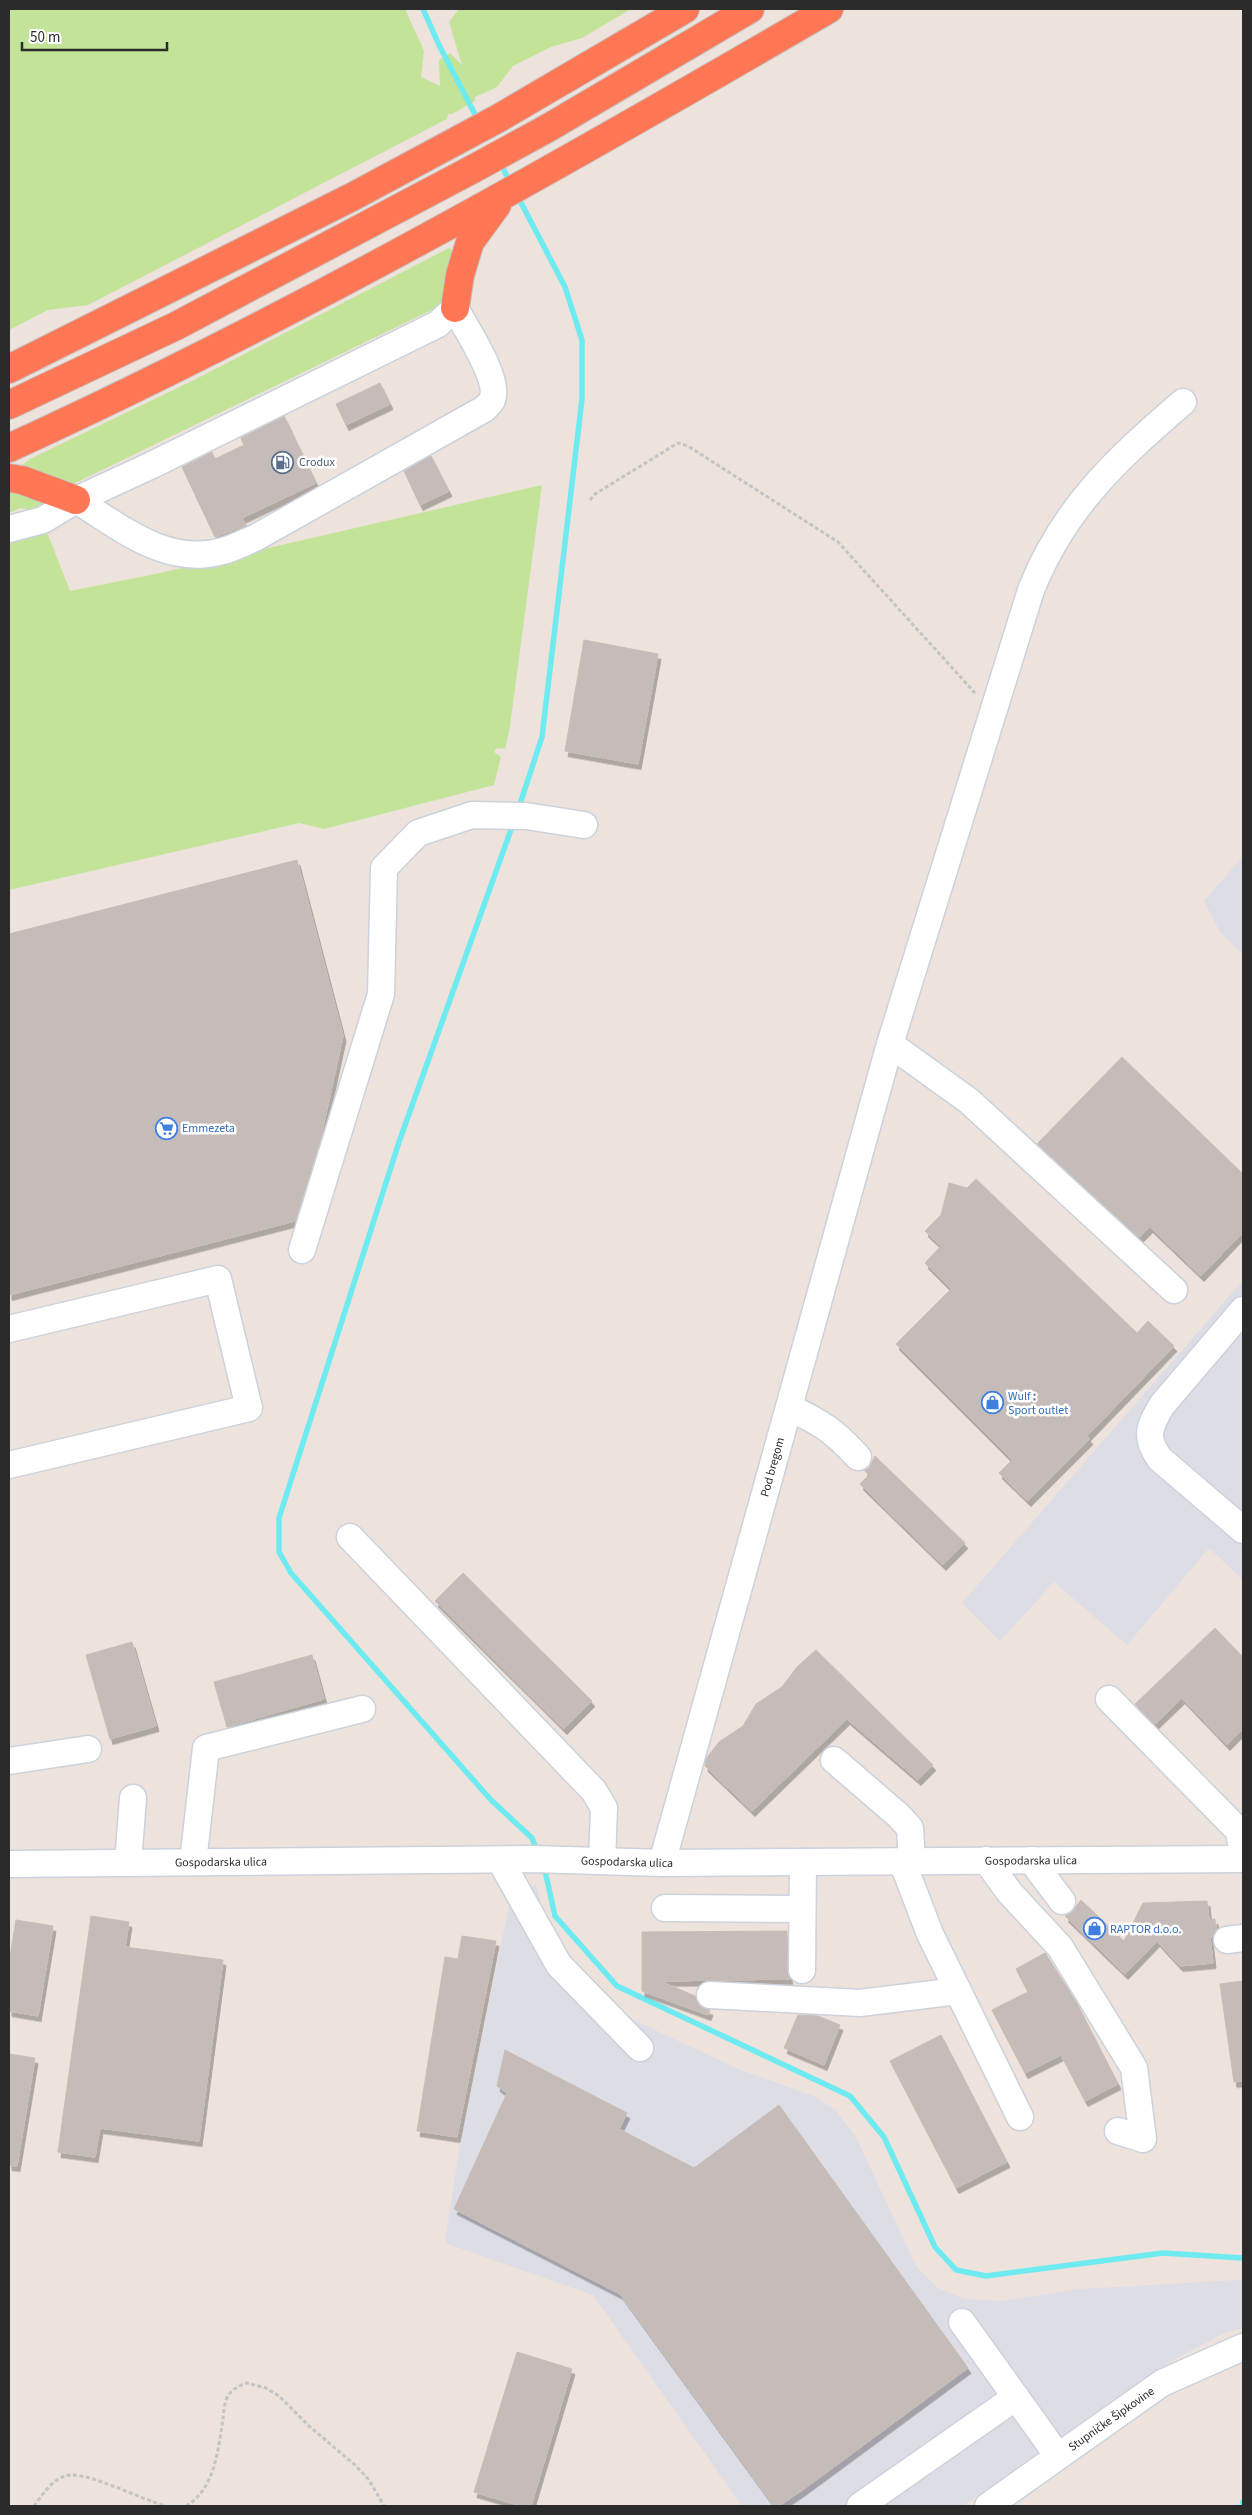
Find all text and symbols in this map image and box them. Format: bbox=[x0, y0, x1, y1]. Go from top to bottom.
scale bar bbox=[22, 20, 168, 52]
text: 50 m bbox=[30, 27, 60, 48]
fuel station icon: Crodux bbox=[271, 450, 295, 474]
place label: Crodux bbox=[299, 454, 336, 471]
supermarket icon: Emmezeta bbox=[154, 1116, 178, 1140]
place label: Emmezeta bbox=[182, 1120, 235, 1137]
place label: Wulf : Sport outlet bbox=[1008, 1388, 1068, 1419]
shop icon: Wulf : Sport outlet bbox=[980, 1391, 1004, 1415]
street label: Pod bregom bbox=[756, 1435, 789, 1499]
street label: Gospodarska ulica bbox=[581, 1852, 673, 1872]
street label: Gospodarska ulica bbox=[985, 1852, 1077, 1870]
street label: Gospodarska ulica bbox=[175, 1854, 267, 1871]
shop icon: RAPTOR d.o.o. bbox=[1082, 1917, 1106, 1941]
place label: RAPTOR d.o.o. bbox=[1110, 1921, 1181, 1938]
street label: Stupničke Šipkovine bbox=[1065, 2383, 1158, 2456]

